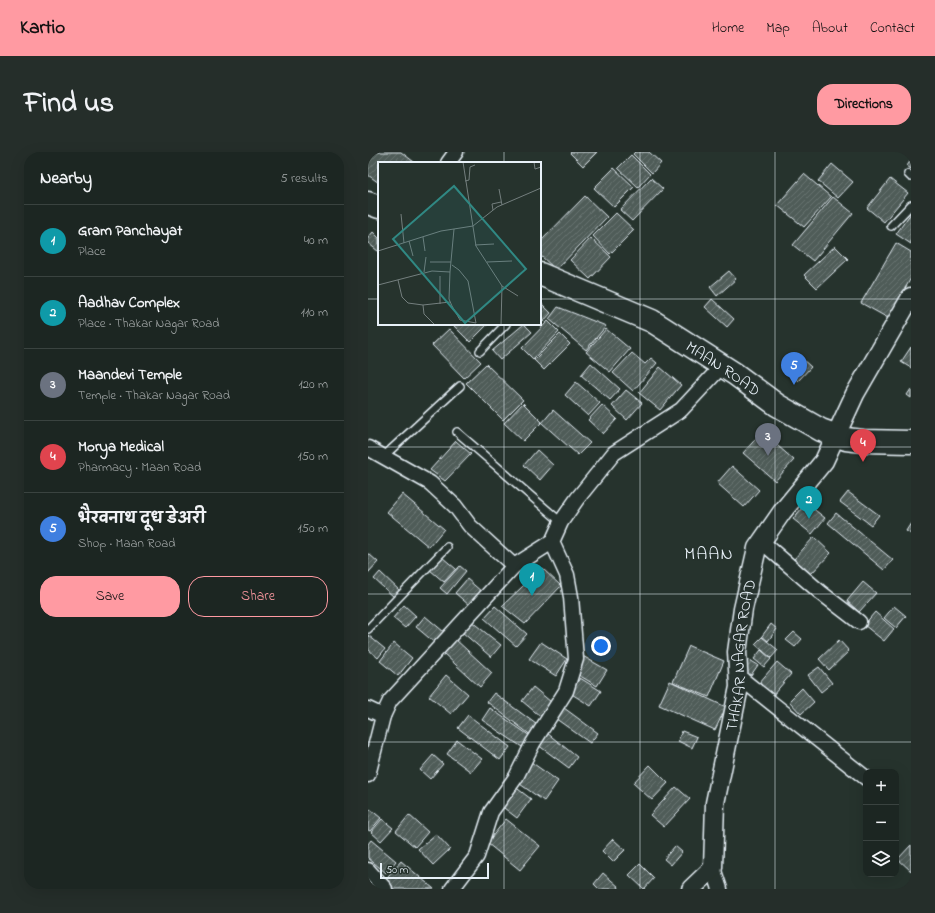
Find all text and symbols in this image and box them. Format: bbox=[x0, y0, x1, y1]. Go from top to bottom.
text: Kartio bbox=[20, 15, 65, 42]
text: Home bbox=[712, 18, 744, 39]
text: Map bbox=[766, 18, 790, 39]
text: About bbox=[812, 18, 848, 39]
text: Contact bbox=[870, 18, 915, 39]
text: Find us bbox=[24, 84, 114, 125]
button: Directions bbox=[817, 84, 911, 125]
inset map bbox=[378, 162, 541, 325]
text: Nearby bbox=[40, 166, 92, 191]
text: 5 results bbox=[280, 169, 328, 188]
text: Gram Panchayat bbox=[78, 220, 182, 242]
text: 1 bbox=[51, 231, 55, 250]
text: 40 m bbox=[304, 231, 328, 250]
text: Place bbox=[78, 242, 106, 261]
text: Aadhav Complex bbox=[78, 292, 180, 314]
text: 2 bbox=[50, 303, 56, 322]
text: 110 m bbox=[301, 303, 328, 322]
text: Place · Thakar Nagar Road bbox=[78, 314, 220, 333]
street label: MAAN ROAD bbox=[681, 336, 765, 403]
pin: 5 bbox=[781, 352, 807, 385]
text: Maandevi Temple bbox=[78, 364, 182, 386]
text: 3 bbox=[50, 375, 56, 394]
text: 120 m bbox=[298, 375, 328, 394]
text: Temple · Thakar Nagar Road bbox=[78, 386, 230, 405]
pin: 3 bbox=[755, 423, 781, 456]
pin: 4 bbox=[850, 429, 876, 462]
text: Morya Medical bbox=[78, 436, 164, 458]
text: 4 bbox=[50, 447, 56, 466]
text: 150 m bbox=[297, 447, 328, 466]
text: Pharmacy · Maan Road bbox=[78, 458, 201, 477]
pin: 2 bbox=[796, 486, 822, 519]
text: भैरवनाथ दूध डेअरी bbox=[78, 508, 205, 530]
text: 5 bbox=[49, 519, 57, 538]
text: 150 m bbox=[297, 519, 328, 538]
text: Shop · Maan Road bbox=[78, 534, 176, 553]
district label: MAAN bbox=[684, 542, 734, 568]
pin: 1 bbox=[519, 563, 545, 596]
button: Save bbox=[40, 576, 180, 617]
button: Share bbox=[188, 576, 328, 617]
street label: THAKAR NAGAR ROAD bbox=[720, 577, 763, 734]
your location bbox=[591, 636, 611, 656]
map controls bbox=[863, 769, 899, 877]
button: + bbox=[863, 769, 899, 805]
button: − bbox=[863, 805, 899, 841]
button: layers bbox=[863, 841, 899, 877]
scale bar bbox=[380, 861, 489, 880]
text: 50 m bbox=[386, 862, 408, 878]

